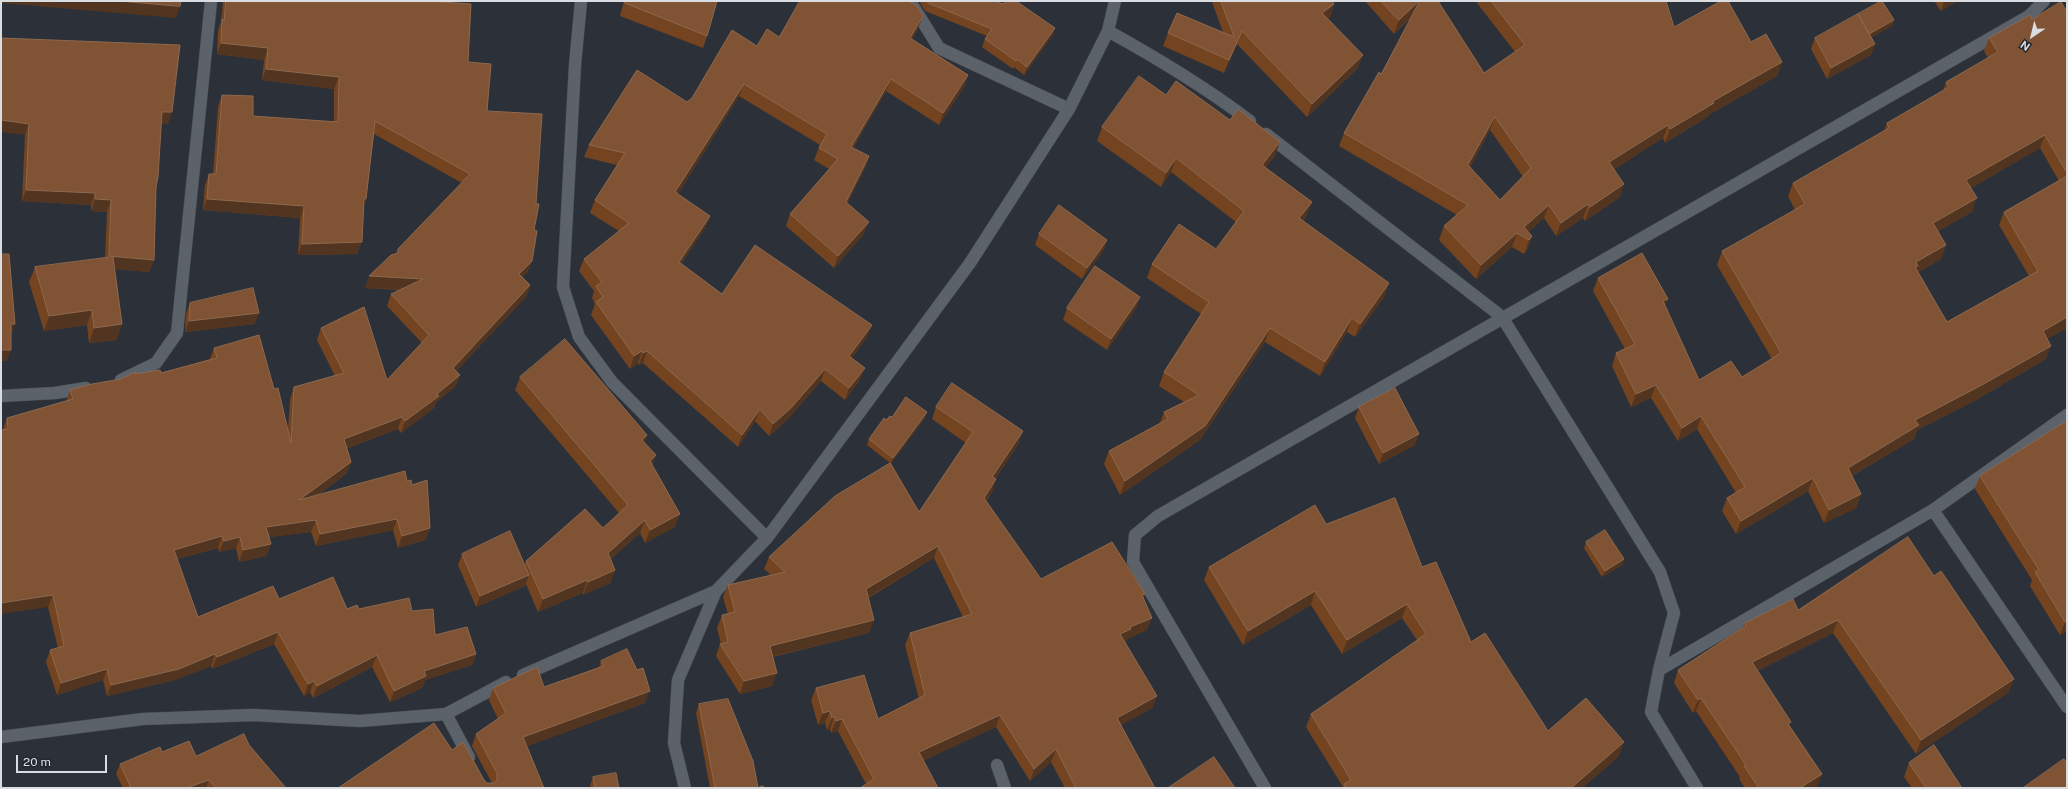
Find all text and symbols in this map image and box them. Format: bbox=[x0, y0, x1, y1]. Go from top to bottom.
north arrow bbox=[2012, 16, 2052, 56]
text: N bbox=[2018, 38, 2032, 53]
scale bar bbox=[18, 747, 109, 773]
text: 20 m bbox=[23, 755, 51, 769]

